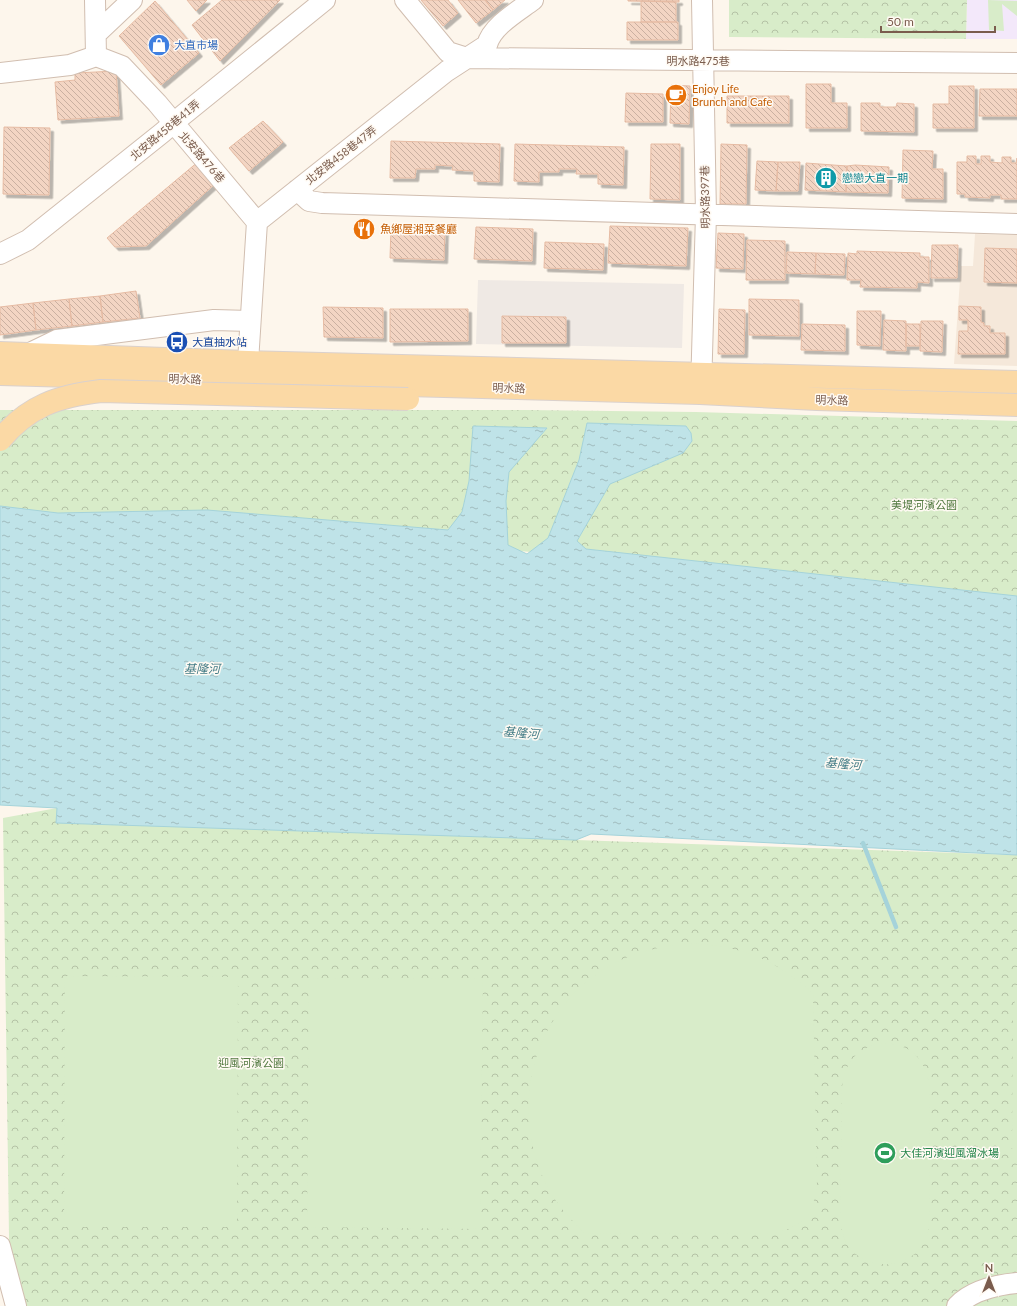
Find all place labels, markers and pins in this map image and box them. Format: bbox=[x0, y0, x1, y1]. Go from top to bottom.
shop icon: 大直市場 bbox=[146, 32, 172, 58]
place label: 大直市場 bbox=[174, 38, 218, 51]
cafe icon: Enjoy Life Brunch and Cafe bbox=[663, 82, 689, 108]
place label: Enjoy Life Brunch and Cafe bbox=[692, 82, 772, 108]
building icon: 戀戀大直一期 bbox=[813, 165, 839, 191]
place label: 戀戀大直一期 bbox=[842, 171, 908, 184]
restaurant icon: 魚鄉屋湘菜餐廳 bbox=[351, 216, 377, 242]
place label: 魚鄉屋湘菜餐廳 bbox=[380, 222, 457, 235]
bus stop icon: 大直抽水站 bbox=[164, 329, 190, 355]
place label: 大直抽水站 bbox=[192, 335, 247, 348]
sports icon: 大佳河濱迎風溜冰場 bbox=[872, 1140, 898, 1166]
place label: 大佳河濱迎風溜冰場 bbox=[900, 1146, 999, 1159]

